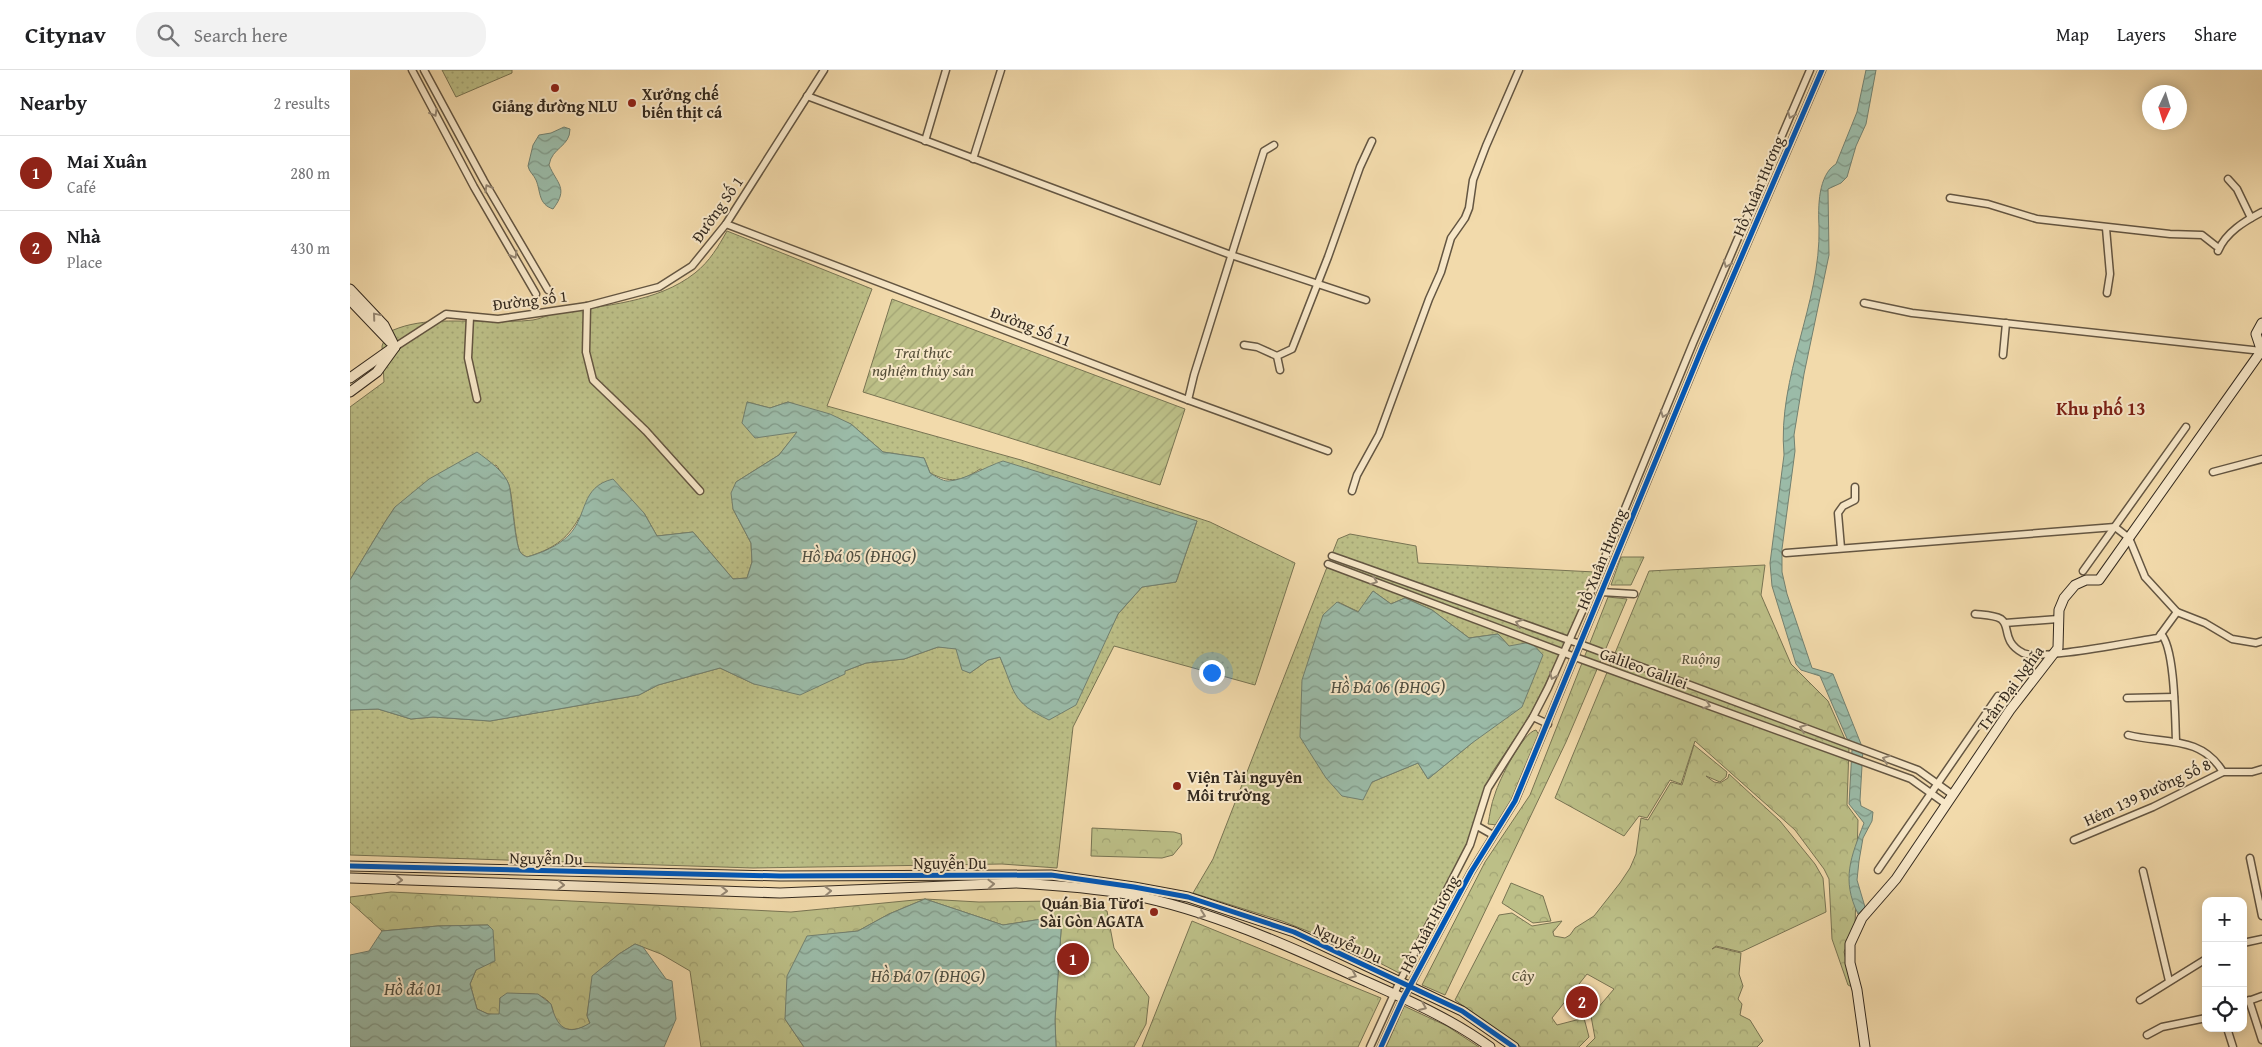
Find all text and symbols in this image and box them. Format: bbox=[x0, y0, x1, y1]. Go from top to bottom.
search box bbox=[136, 12, 486, 57]
text: Citynav bbox=[25, 17, 106, 52]
icon: search bbox=[154, 21, 182, 49]
text: Search here bbox=[194, 21, 288, 49]
text: Map bbox=[2056, 21, 2089, 48]
text: Layers bbox=[2117, 21, 2166, 48]
text: Share bbox=[2194, 21, 2237, 48]
marker: Giảng đường NLU bbox=[549, 82, 561, 94]
place label: Xưởng chế biến thịt cá bbox=[642, 82, 723, 124]
north arrow bbox=[2142, 85, 2187, 130]
text: Nearby bbox=[20, 87, 87, 118]
text: 2 results bbox=[273, 91, 330, 115]
place label: Giảng đường NLU bbox=[492, 94, 618, 118]
marker: Xưởng chế biến thịt cá bbox=[626, 97, 638, 109]
one-way arrow bbox=[428, 108, 438, 117]
one-way arrow bbox=[1787, 110, 1797, 119]
street label: Hồ Xuân Hương bbox=[1726, 132, 1790, 240]
text: Mai Xuân bbox=[67, 147, 147, 175]
text: 1 bbox=[32, 161, 40, 185]
text: 280 m bbox=[290, 161, 330, 185]
street label: Đường Số 1 bbox=[685, 171, 749, 247]
text: Café bbox=[67, 175, 96, 199]
one-way arrow bbox=[484, 184, 494, 193]
text: Nhà bbox=[67, 222, 101, 250]
text: 2 bbox=[32, 236, 40, 260]
text: 430 m bbox=[290, 236, 330, 260]
text: Place bbox=[67, 250, 102, 274]
one-way arrow bbox=[507, 250, 517, 259]
one-way arrow bbox=[1722, 259, 1733, 268]
street label: Đường số 1 bbox=[491, 284, 569, 316]
street label: Đường Số 11 bbox=[987, 300, 1075, 352]
one-way arrow bbox=[372, 312, 381, 321]
park label: Trại thực nghiệm thủy sản bbox=[872, 340, 974, 382]
district label: Khu phố 13 bbox=[2056, 395, 2146, 422]
one-way arrow bbox=[1660, 409, 1670, 418]
street label: Hồ Xuân Hương bbox=[1570, 505, 1632, 613]
water label: Hồ Đá 05 (ĐHQG) bbox=[801, 542, 916, 569]
one-way arrow bbox=[1369, 575, 1378, 586]
one-way arrow bbox=[1515, 619, 1524, 629]
street label: Trần Đại Nghĩa bbox=[1971, 640, 2049, 736]
street label: Galileo Galilei bbox=[1597, 641, 1692, 695]
park label: Ruộng bbox=[1681, 646, 1721, 670]
your location bbox=[1199, 660, 1225, 686]
one-way arrow bbox=[1549, 671, 1559, 680]
water label: Hồ Đá 06 (ĐHQG) bbox=[1330, 673, 1445, 700]
one-way arrow bbox=[1702, 699, 1710, 709]
one-way arrow bbox=[1799, 723, 1808, 734]
street label: Hẻm 139 Đường Số 8 bbox=[2079, 752, 2215, 832]
one-way arrow bbox=[1882, 755, 1891, 765]
place label: Viện Tài nguyên Môi trường bbox=[1187, 765, 1303, 807]
marker: Viện Tài nguyên Môi trường bbox=[1171, 780, 1183, 792]
street label: Nguyễn Du bbox=[509, 845, 583, 871]
street label: Nguyễn Du bbox=[913, 851, 987, 875]
street label: Hồ Xuân Hương bbox=[1393, 871, 1465, 977]
one-way arrow bbox=[395, 874, 403, 885]
one-way arrow bbox=[987, 879, 995, 890]
one-way arrow bbox=[558, 880, 565, 890]
one-way arrow bbox=[720, 885, 728, 896]
one-way arrow bbox=[825, 885, 833, 896]
place label: Quán Bia Tươi Sài Gòn AGATA bbox=[1040, 891, 1145, 933]
map controls bbox=[2202, 897, 2247, 1032]
button: + bbox=[2202, 897, 2247, 942]
marker: Quán Bia Tươi Sài Gòn AGATA bbox=[1148, 906, 1160, 918]
one-way arrow bbox=[1198, 909, 1206, 919]
street label: Nguyễn Du bbox=[1310, 917, 1387, 970]
pin: 1 bbox=[1057, 940, 1089, 978]
button: − bbox=[2202, 942, 2247, 987]
water label: Hồ Đá 07 (ĐHQG) bbox=[870, 962, 985, 989]
park label: Cây bbox=[1512, 963, 1535, 987]
one-way arrow bbox=[1348, 969, 1357, 980]
water label: Hồ đá 01 bbox=[383, 975, 442, 1002]
pin: 2 bbox=[1566, 983, 1598, 1021]
button: locate bbox=[2202, 987, 2247, 1032]
one-way arrow bbox=[1418, 1002, 1426, 1012]

